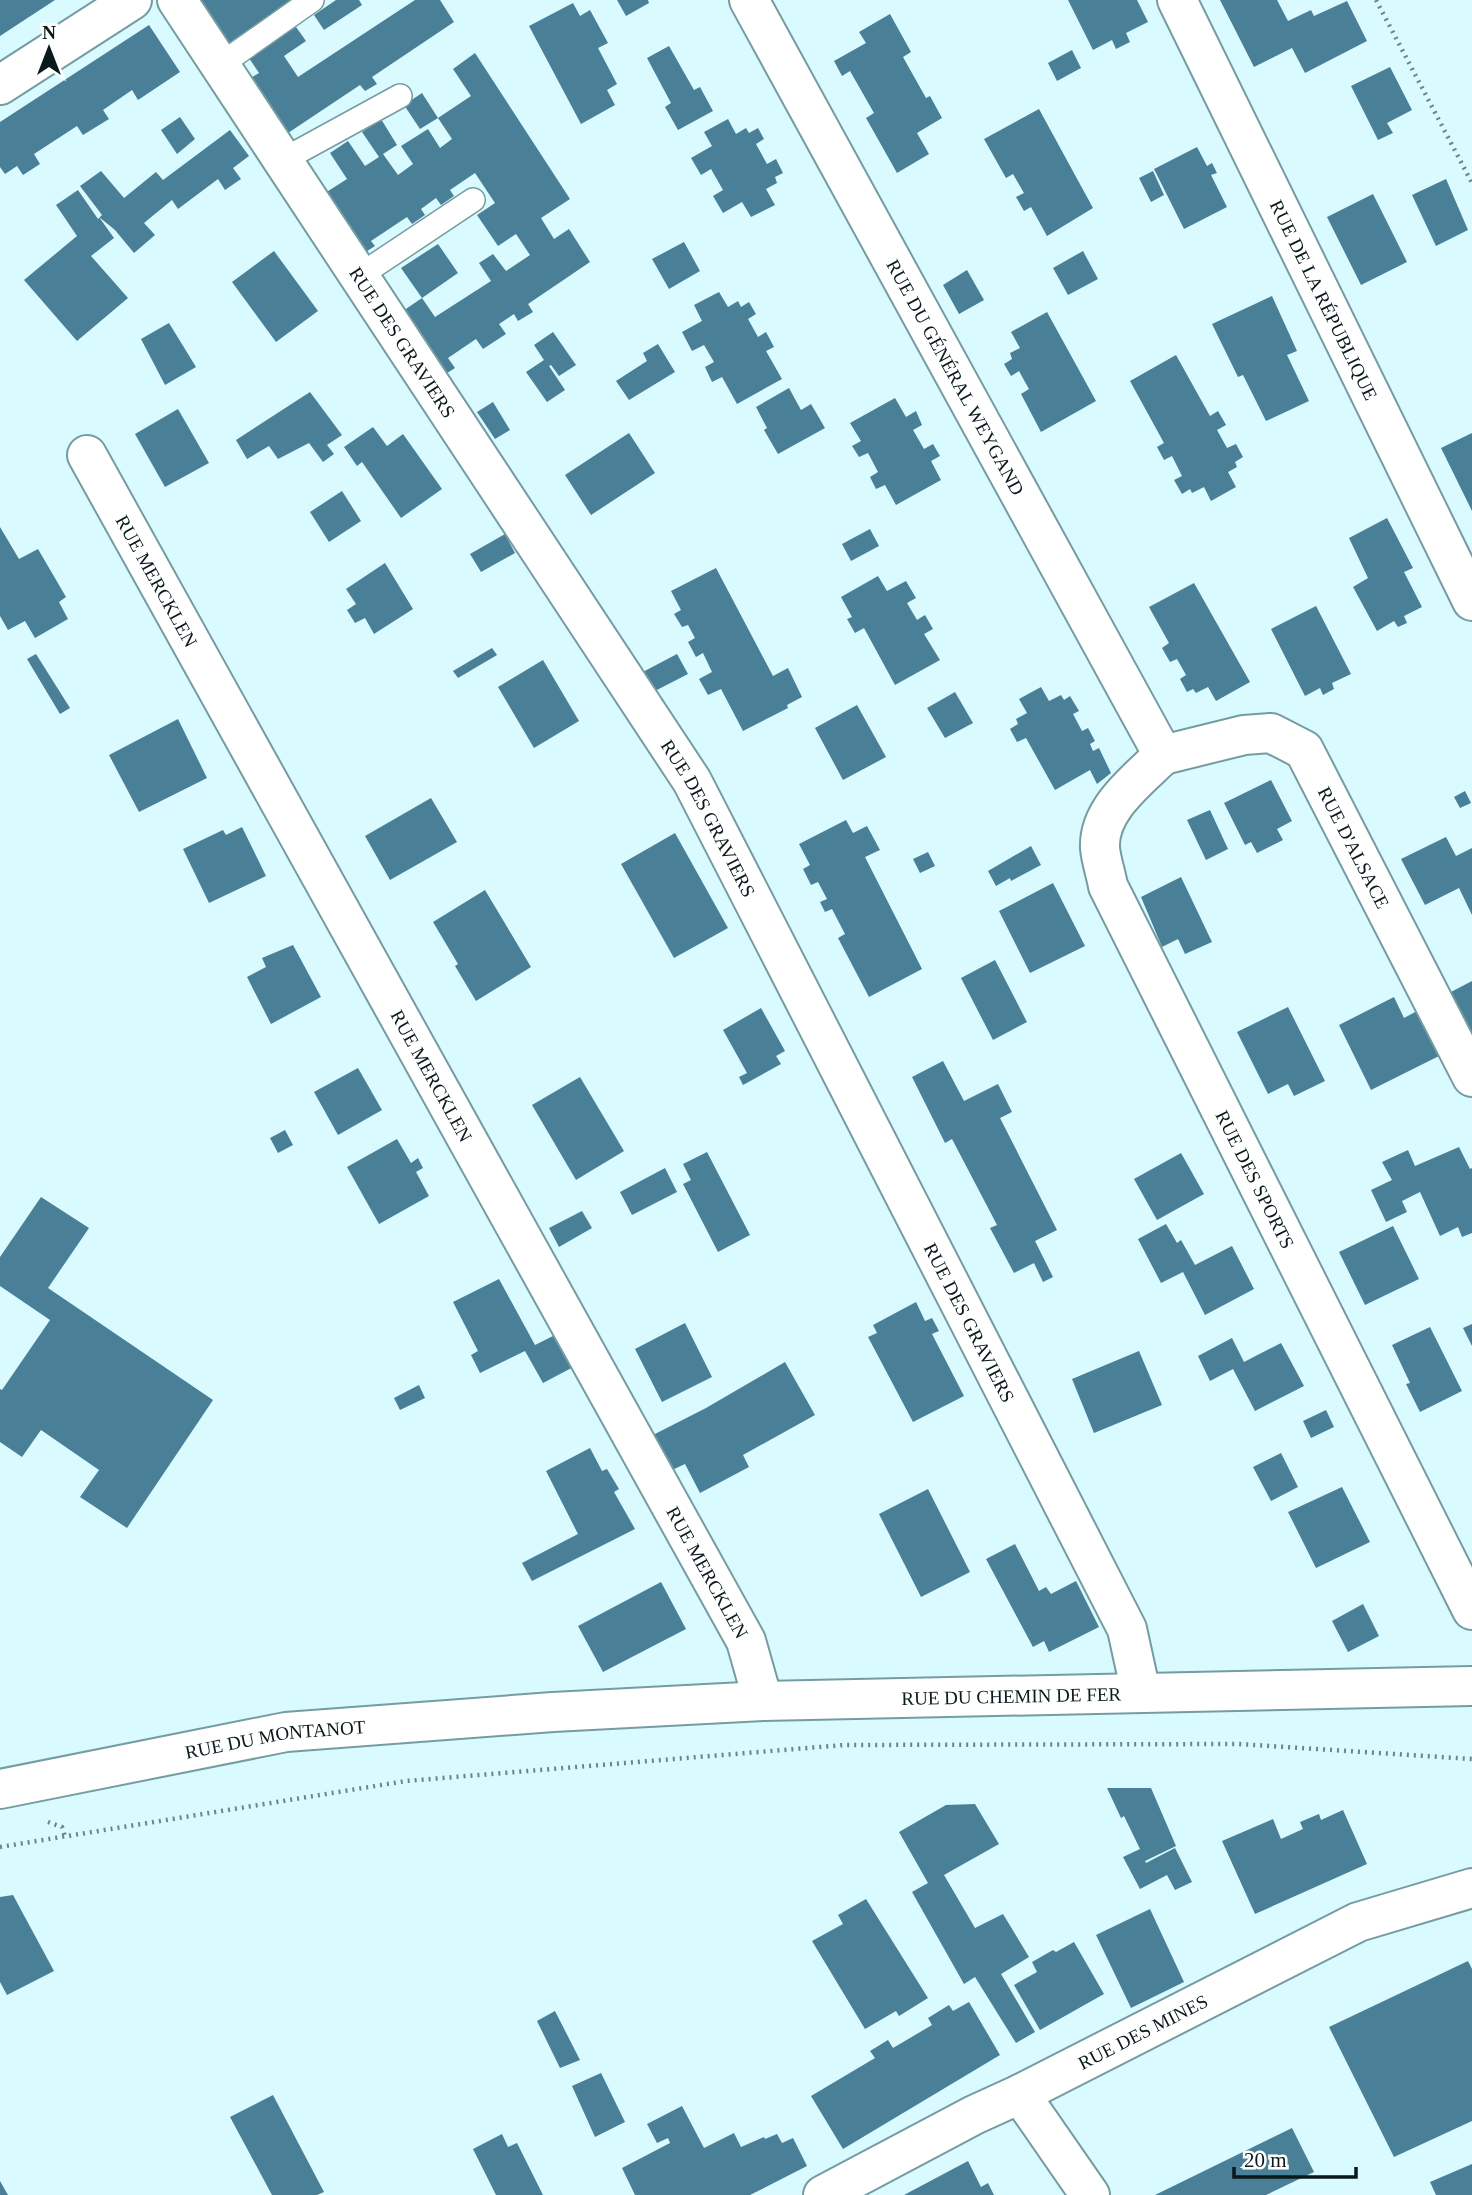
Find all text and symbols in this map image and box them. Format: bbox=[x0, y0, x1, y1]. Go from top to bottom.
north arrow bbox=[14, 14, 84, 84]
text: N bbox=[42, 22, 56, 43]
street label: RUE DE LA RÉPUBLIQUE bbox=[1266, 197, 1382, 404]
street label: RUE DU GÉNÉRAL WEYGAND bbox=[882, 256, 1028, 499]
street label: RUE DES GRAVIERS bbox=[345, 263, 460, 422]
street label: RUE MERCKLEN bbox=[112, 512, 202, 651]
street label: RUE DES GRAVIERS bbox=[657, 736, 760, 900]
street label: RUE D'ALSACE bbox=[1314, 783, 1393, 912]
street label: RUE MERCKLEN bbox=[386, 1006, 477, 1146]
street label: RUE DES SPORTS bbox=[1211, 1107, 1298, 1252]
street label: RUE DES GRAVIERS bbox=[920, 1240, 1019, 1406]
street label: RUE MERCKLEN bbox=[662, 1503, 752, 1642]
street label: RUE DU CHEMIN DE FER bbox=[901, 1683, 1122, 1709]
street label: RUE DU MONTANOT bbox=[183, 1716, 367, 1763]
street label: RUE DES MINES bbox=[1075, 1990, 1211, 2074]
scale bar bbox=[1234, 2136, 1356, 2180]
text: 20 m bbox=[1244, 2148, 1287, 2172]

